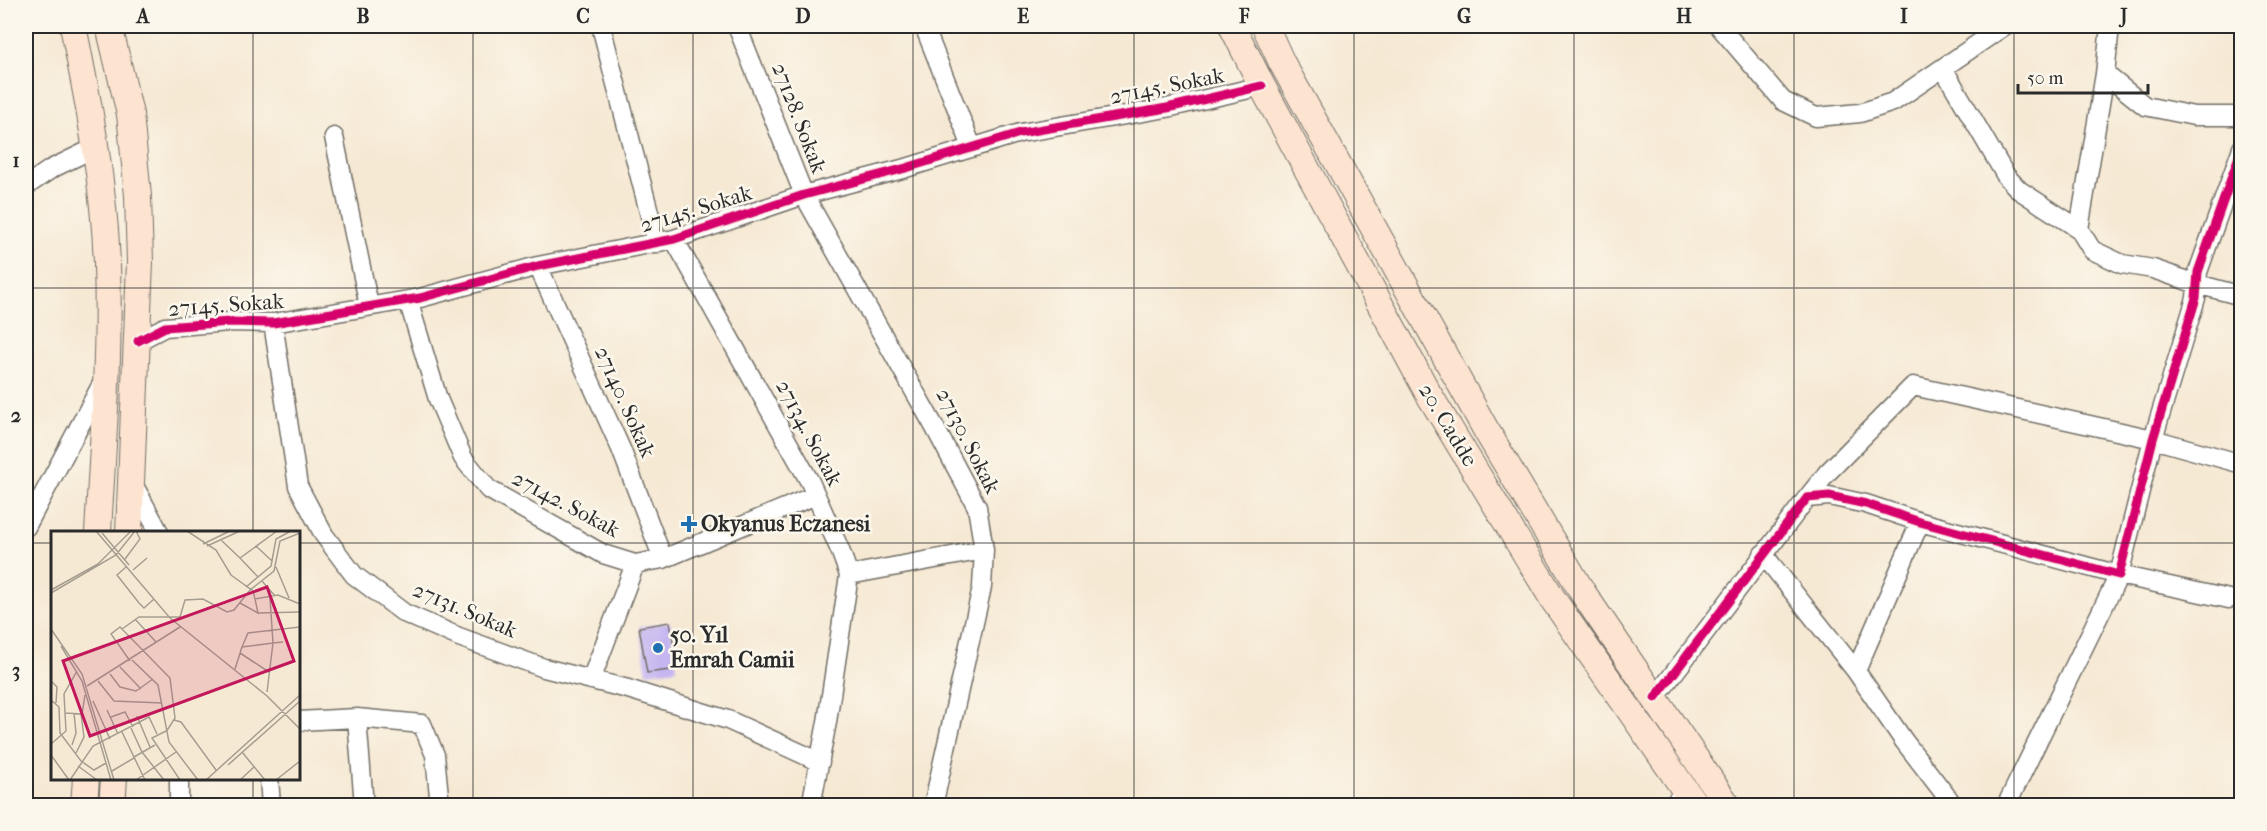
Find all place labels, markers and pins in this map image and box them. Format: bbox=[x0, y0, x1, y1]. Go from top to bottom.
place label: Okyanus Eczanesi bbox=[701, 511, 871, 537]
marker: Okyanus Eczanesi bbox=[682, 517, 696, 531]
place label: 50. Yıl Emrah Camii bbox=[670, 622, 795, 673]
marker: 50. Yıl Emrah Camii bbox=[651, 641, 665, 655]

